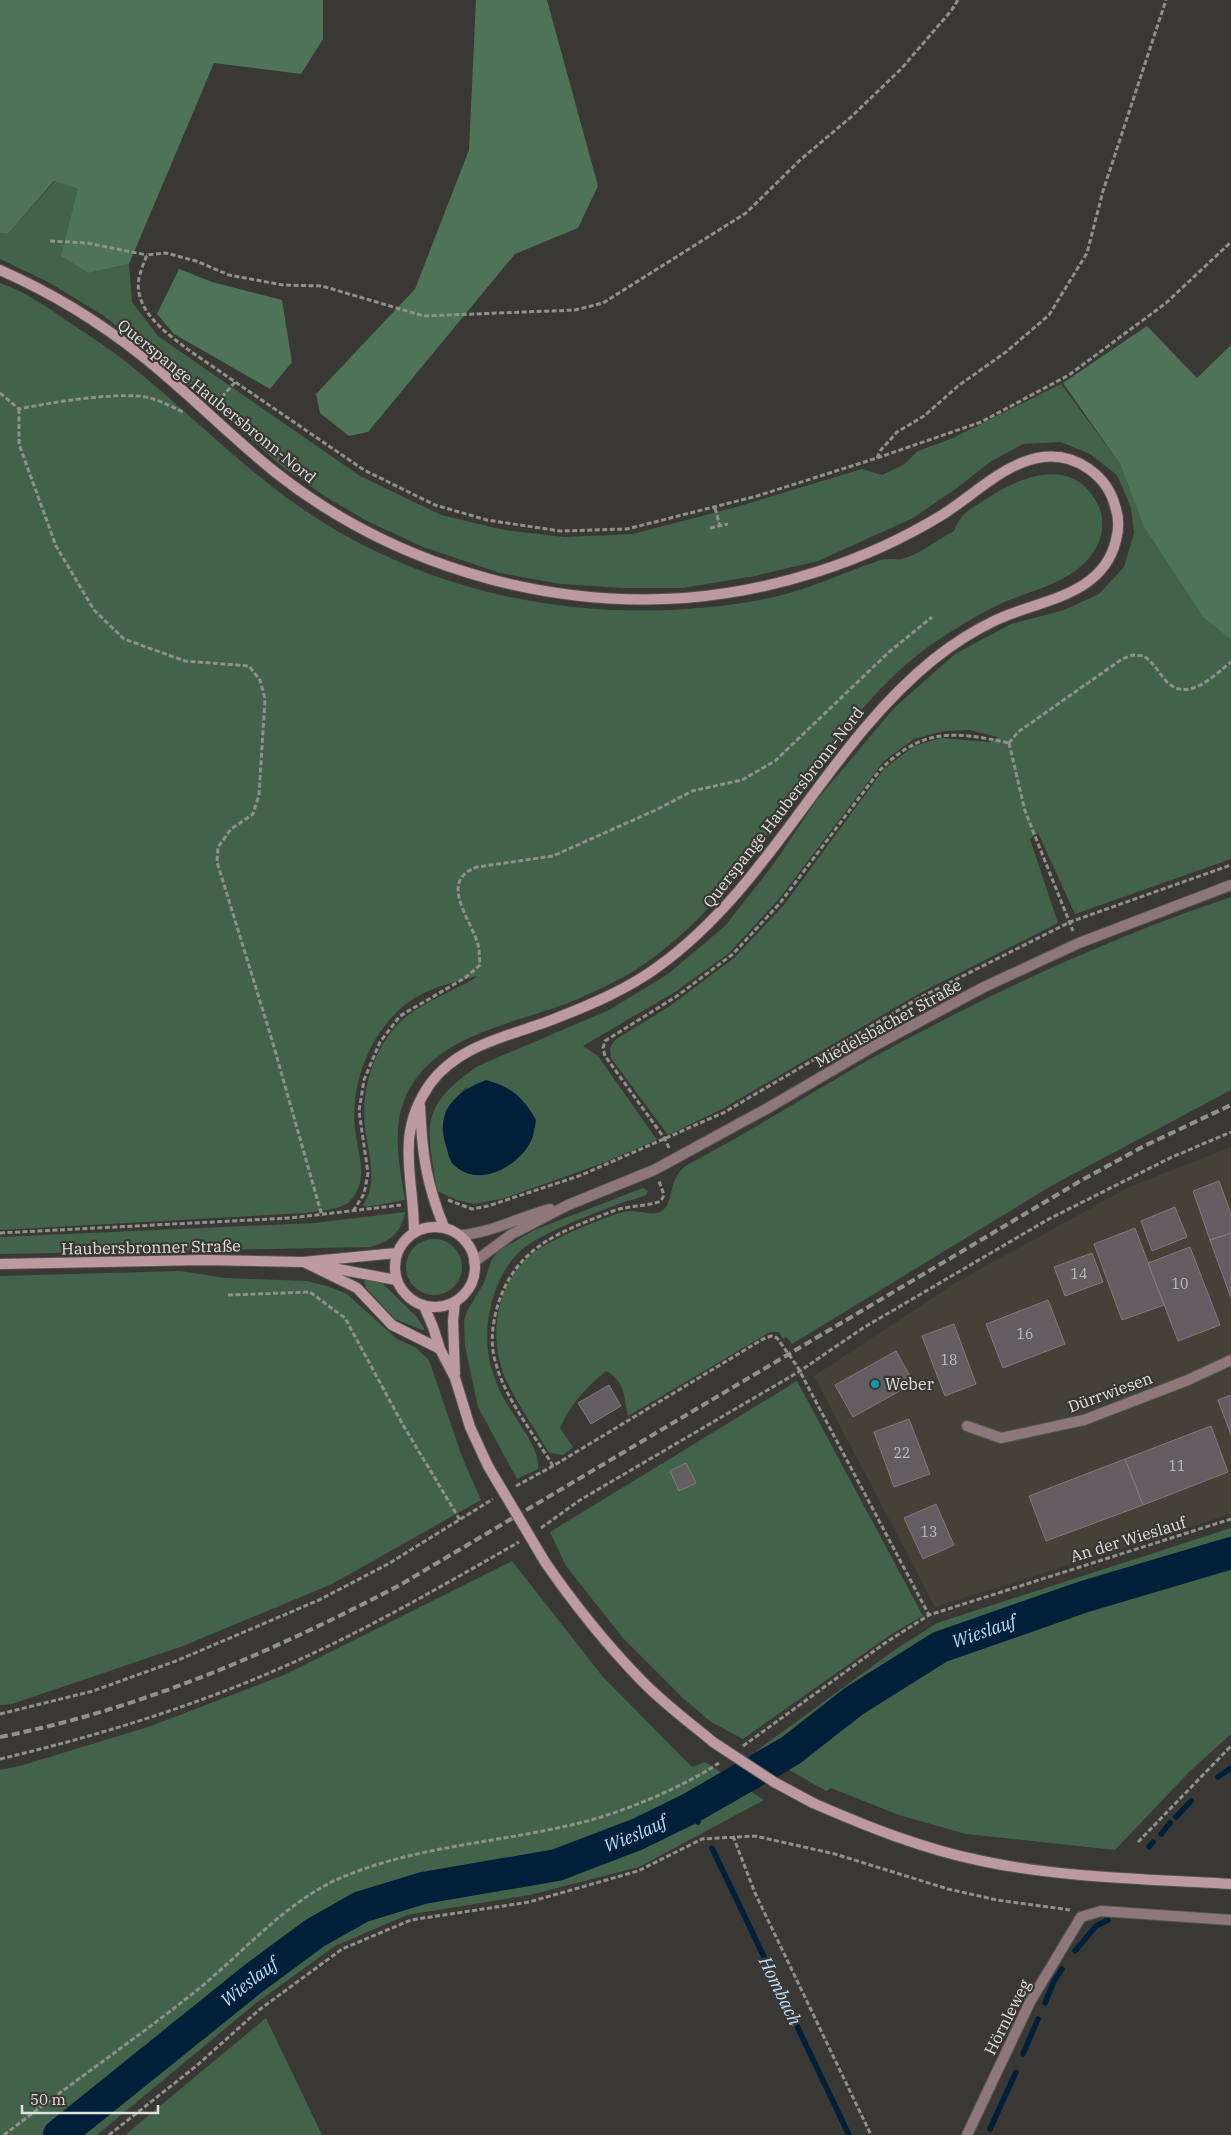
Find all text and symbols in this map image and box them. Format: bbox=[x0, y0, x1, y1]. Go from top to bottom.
street label: Querspange Haubersbronn-Nord bbox=[114, 315, 321, 487]
street label: Querspange Haubersbronn-Nord bbox=[698, 702, 868, 912]
street label: Miedelsbacher Straße bbox=[811, 974, 965, 1072]
street label: Haubersbronner Straße bbox=[61, 1235, 241, 1259]
house number: 14 bbox=[1071, 1265, 1087, 1283]
house number: 10 bbox=[1172, 1275, 1188, 1293]
house number: 16 bbox=[1017, 1325, 1033, 1343]
house number: 18 bbox=[941, 1351, 957, 1369]
street label: Dürrwiesen bbox=[1065, 1367, 1155, 1417]
place label: Weber bbox=[885, 1374, 934, 1394]
marker: Weber bbox=[869, 1378, 881, 1390]
house number: 22 bbox=[894, 1444, 910, 1462]
house number: 11 bbox=[1169, 1457, 1185, 1475]
street label: An der Wieslauf bbox=[1068, 1512, 1190, 1566]
house number: 13 bbox=[921, 1523, 937, 1541]
water label: Wieslauf bbox=[948, 1608, 1022, 1653]
water label: Wieslauf bbox=[600, 1808, 674, 1857]
water label: Wieslauf bbox=[216, 1950, 285, 2011]
water label: Hombach bbox=[753, 1952, 807, 2029]
street label: Hörnleweg bbox=[979, 1976, 1035, 2058]
scale bar bbox=[22, 2082, 159, 2114]
text: 50 m bbox=[30, 2090, 66, 2109]

